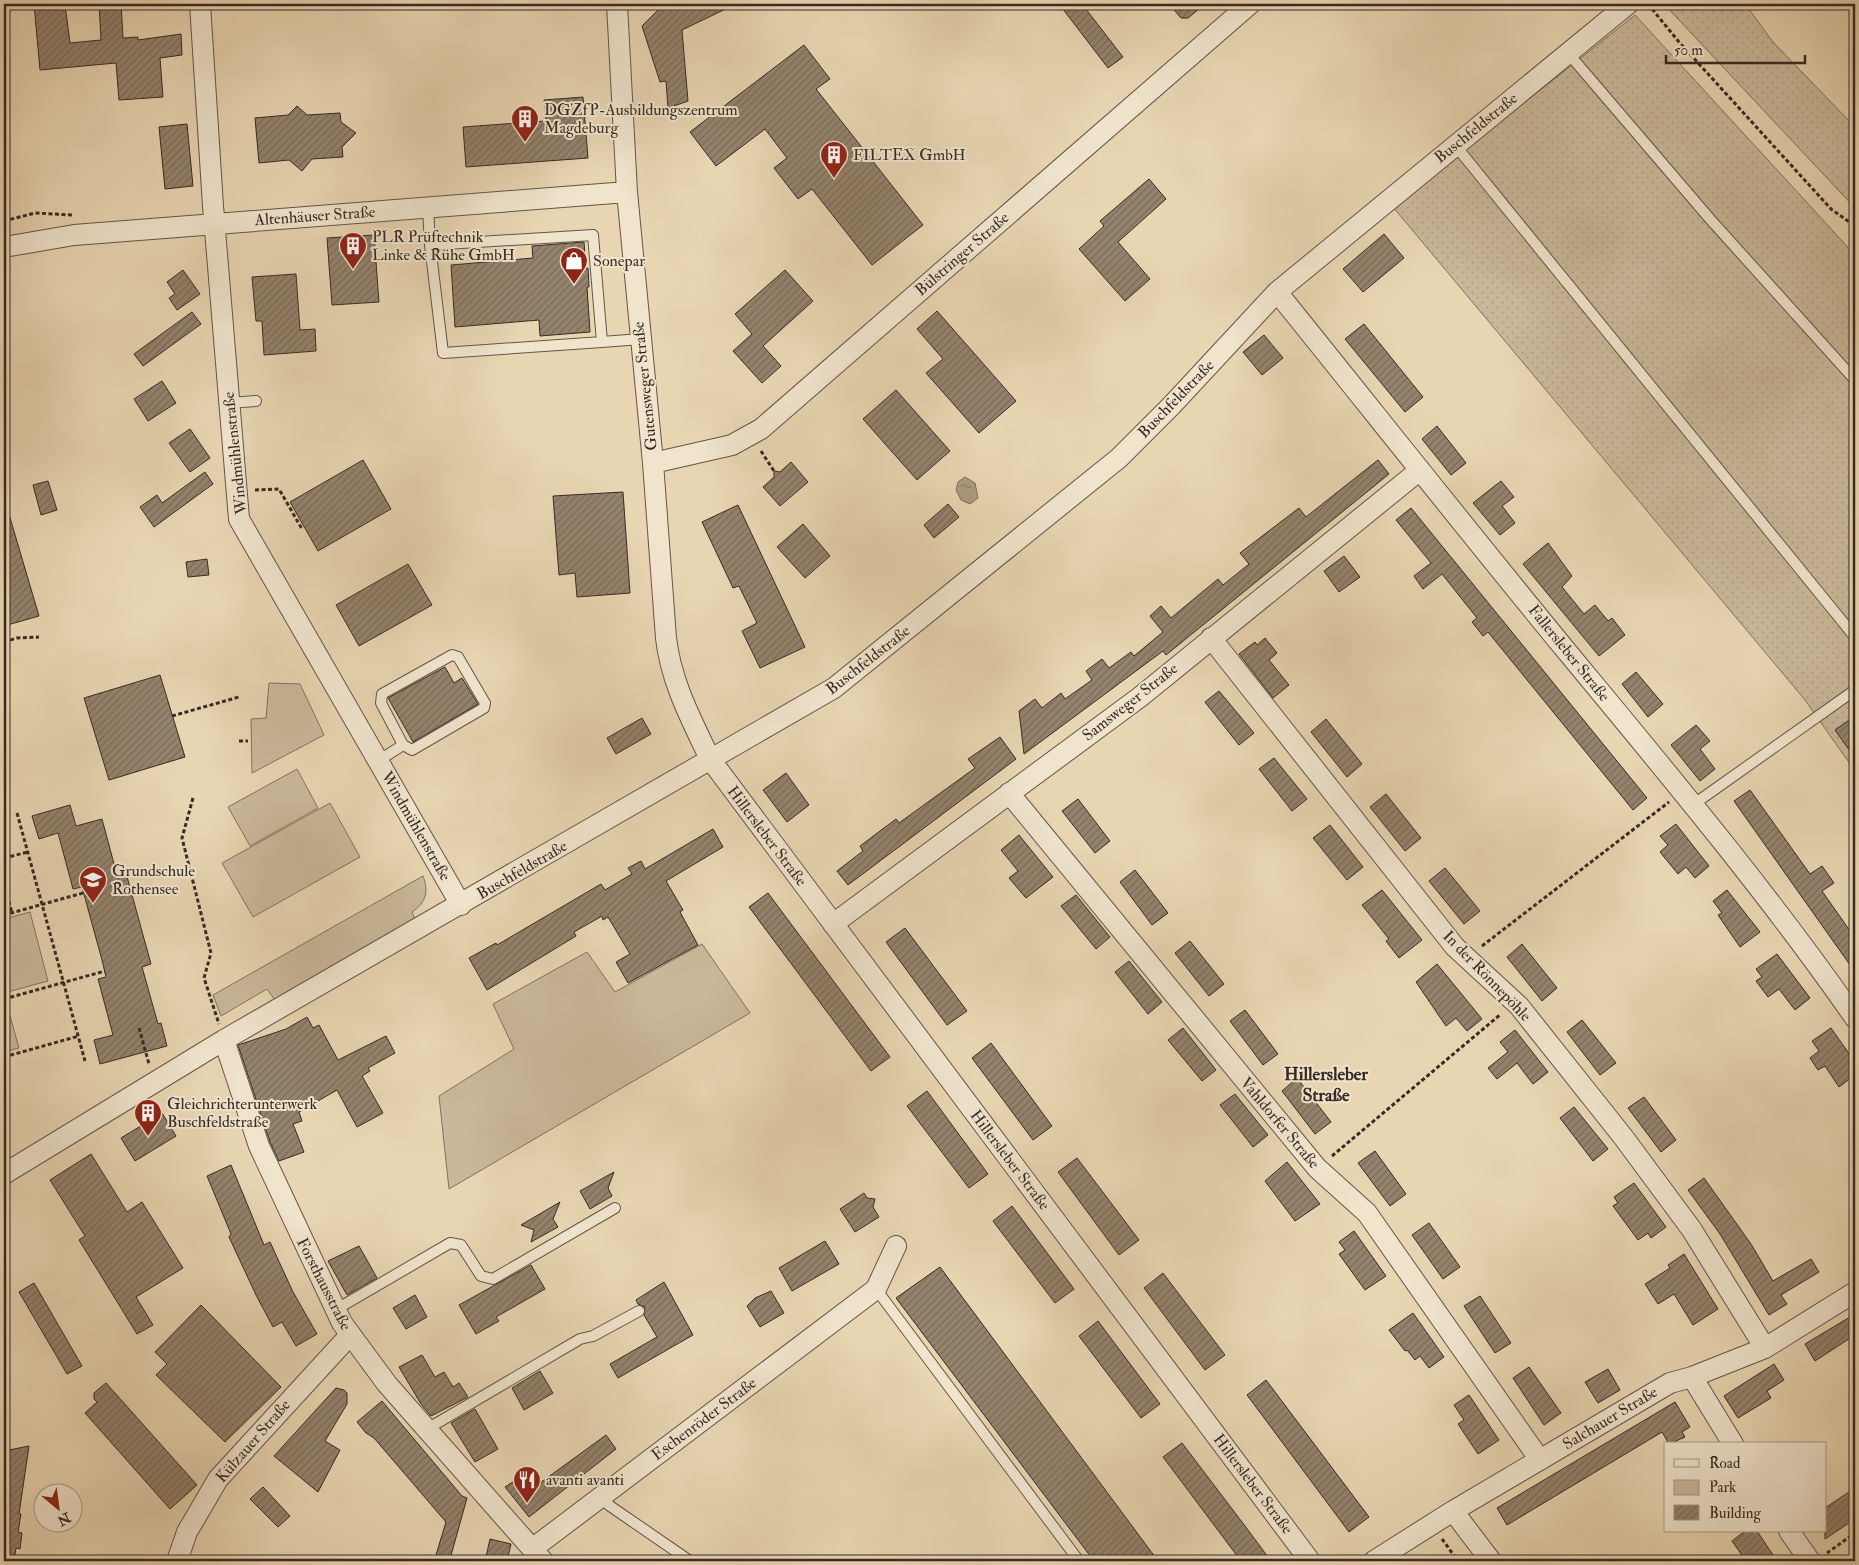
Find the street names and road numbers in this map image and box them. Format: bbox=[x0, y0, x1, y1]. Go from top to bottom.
street label: Buschfeldstraße bbox=[1430, 88, 1522, 168]
street label: Altenhäuser Straße bbox=[253, 202, 376, 230]
street label: Bülstringer Straße bbox=[911, 208, 1013, 300]
street label: Gutensweger Straße bbox=[628, 320, 662, 451]
street label: Buschfeldstraße bbox=[1134, 355, 1219, 442]
street label: Windmühlenstraße bbox=[219, 390, 251, 516]
street label: Fallersleber Straße bbox=[1524, 600, 1614, 706]
street label: Buschfeldstraße bbox=[822, 621, 914, 699]
street label: Samsweger Straße bbox=[1078, 658, 1182, 745]
street label: Windmühlenstraße bbox=[376, 767, 456, 885]
street label: Hillersleber Straße bbox=[723, 782, 811, 890]
street label: Buschfeldstraße bbox=[473, 836, 571, 904]
street label: In der Rönnepöhle bbox=[1438, 926, 1536, 1027]
street label: Vahldorfer Straße bbox=[1236, 1073, 1324, 1173]
street label: Hillersleber Straße bbox=[966, 1106, 1054, 1214]
street label: Forsthausstraße bbox=[292, 1234, 356, 1334]
street label: Eschenröder Straße bbox=[648, 1373, 761, 1465]
street label: Salchauer Straße bbox=[1559, 1382, 1661, 1454]
street label: Külzauer Straße bbox=[211, 1395, 295, 1487]
street label: Hillersleber Straße bbox=[1209, 1430, 1297, 1538]

